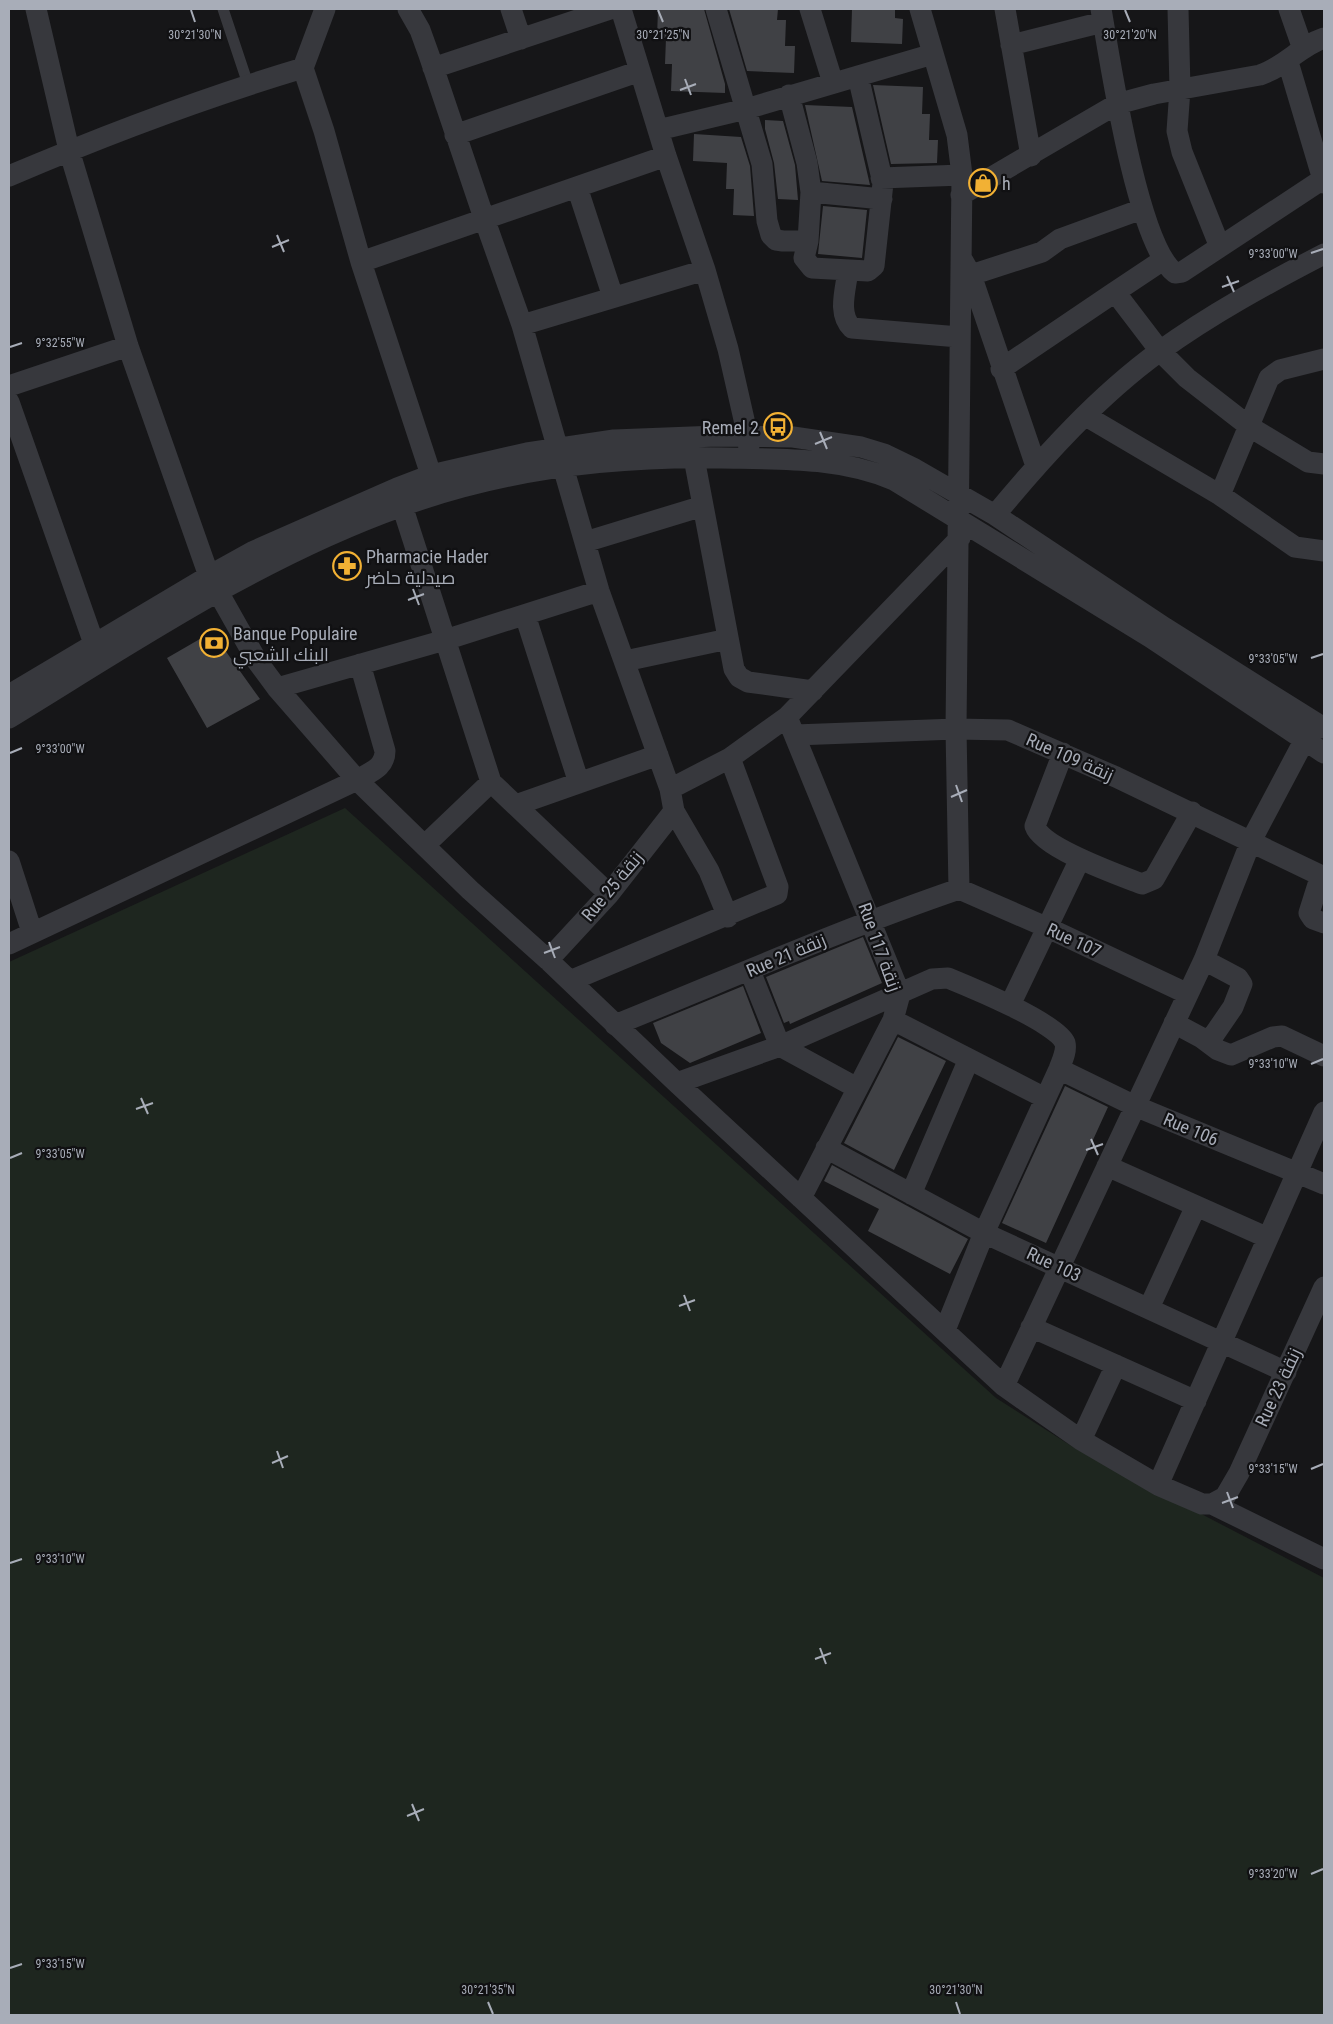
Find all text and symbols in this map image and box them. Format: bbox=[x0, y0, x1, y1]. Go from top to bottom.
text: 30°21'30"N bbox=[168, 28, 222, 42]
text: 30°21'25"N bbox=[636, 28, 690, 42]
text: 30°21'20"N bbox=[1103, 28, 1157, 42]
shop icon: h bbox=[968, 168, 998, 198]
place label: h bbox=[1002, 173, 1011, 194]
text: 9°33'00"W bbox=[1248, 247, 1298, 261]
text: 9°32'55"W bbox=[35, 336, 85, 350]
bus stop icon: Remel 2 bbox=[763, 412, 793, 442]
place label: Remel 2 bbox=[702, 417, 759, 438]
place label: Pharmacie Hader صيدلية حاضر bbox=[365, 546, 489, 589]
pharmacy icon: Pharmacie Hader صيدلية حاضر bbox=[332, 551, 362, 581]
place label: Banque Populaire البنك الشعبي bbox=[233, 623, 358, 669]
bank icon: Banque Populaire البنك الشعبي bbox=[199, 628, 229, 658]
text: 9°33'05"W bbox=[1248, 652, 1298, 666]
street label: Rue 109 زنقة bbox=[1023, 728, 1117, 786]
text: 9°33'00"W bbox=[35, 742, 85, 756]
street label: Rue 25 زنقة bbox=[577, 847, 648, 926]
street label: Rue 117 زنقة bbox=[853, 900, 906, 995]
street label: Rue 107 bbox=[1044, 918, 1105, 962]
street label: Rue 21 زنقة bbox=[743, 929, 829, 982]
text: 9°33'10"W bbox=[1248, 1057, 1298, 1071]
street label: Rue 106 bbox=[1160, 1108, 1222, 1150]
text: 9°33'05"W bbox=[35, 1147, 85, 1161]
street label: Rue 103 bbox=[1024, 1242, 1084, 1286]
street label: Rue 23 زنقة bbox=[1251, 1344, 1306, 1430]
text: 9°33'15"W bbox=[1248, 1462, 1298, 1476]
text: 9°33'10"W bbox=[35, 1552, 85, 1566]
text: 9°33'20"W bbox=[1248, 1867, 1298, 1881]
text: 9°33'15"W bbox=[35, 1957, 85, 1971]
text: 30°21'35"N bbox=[461, 1983, 515, 1997]
text: 30°21'30"N bbox=[929, 1983, 983, 1997]

